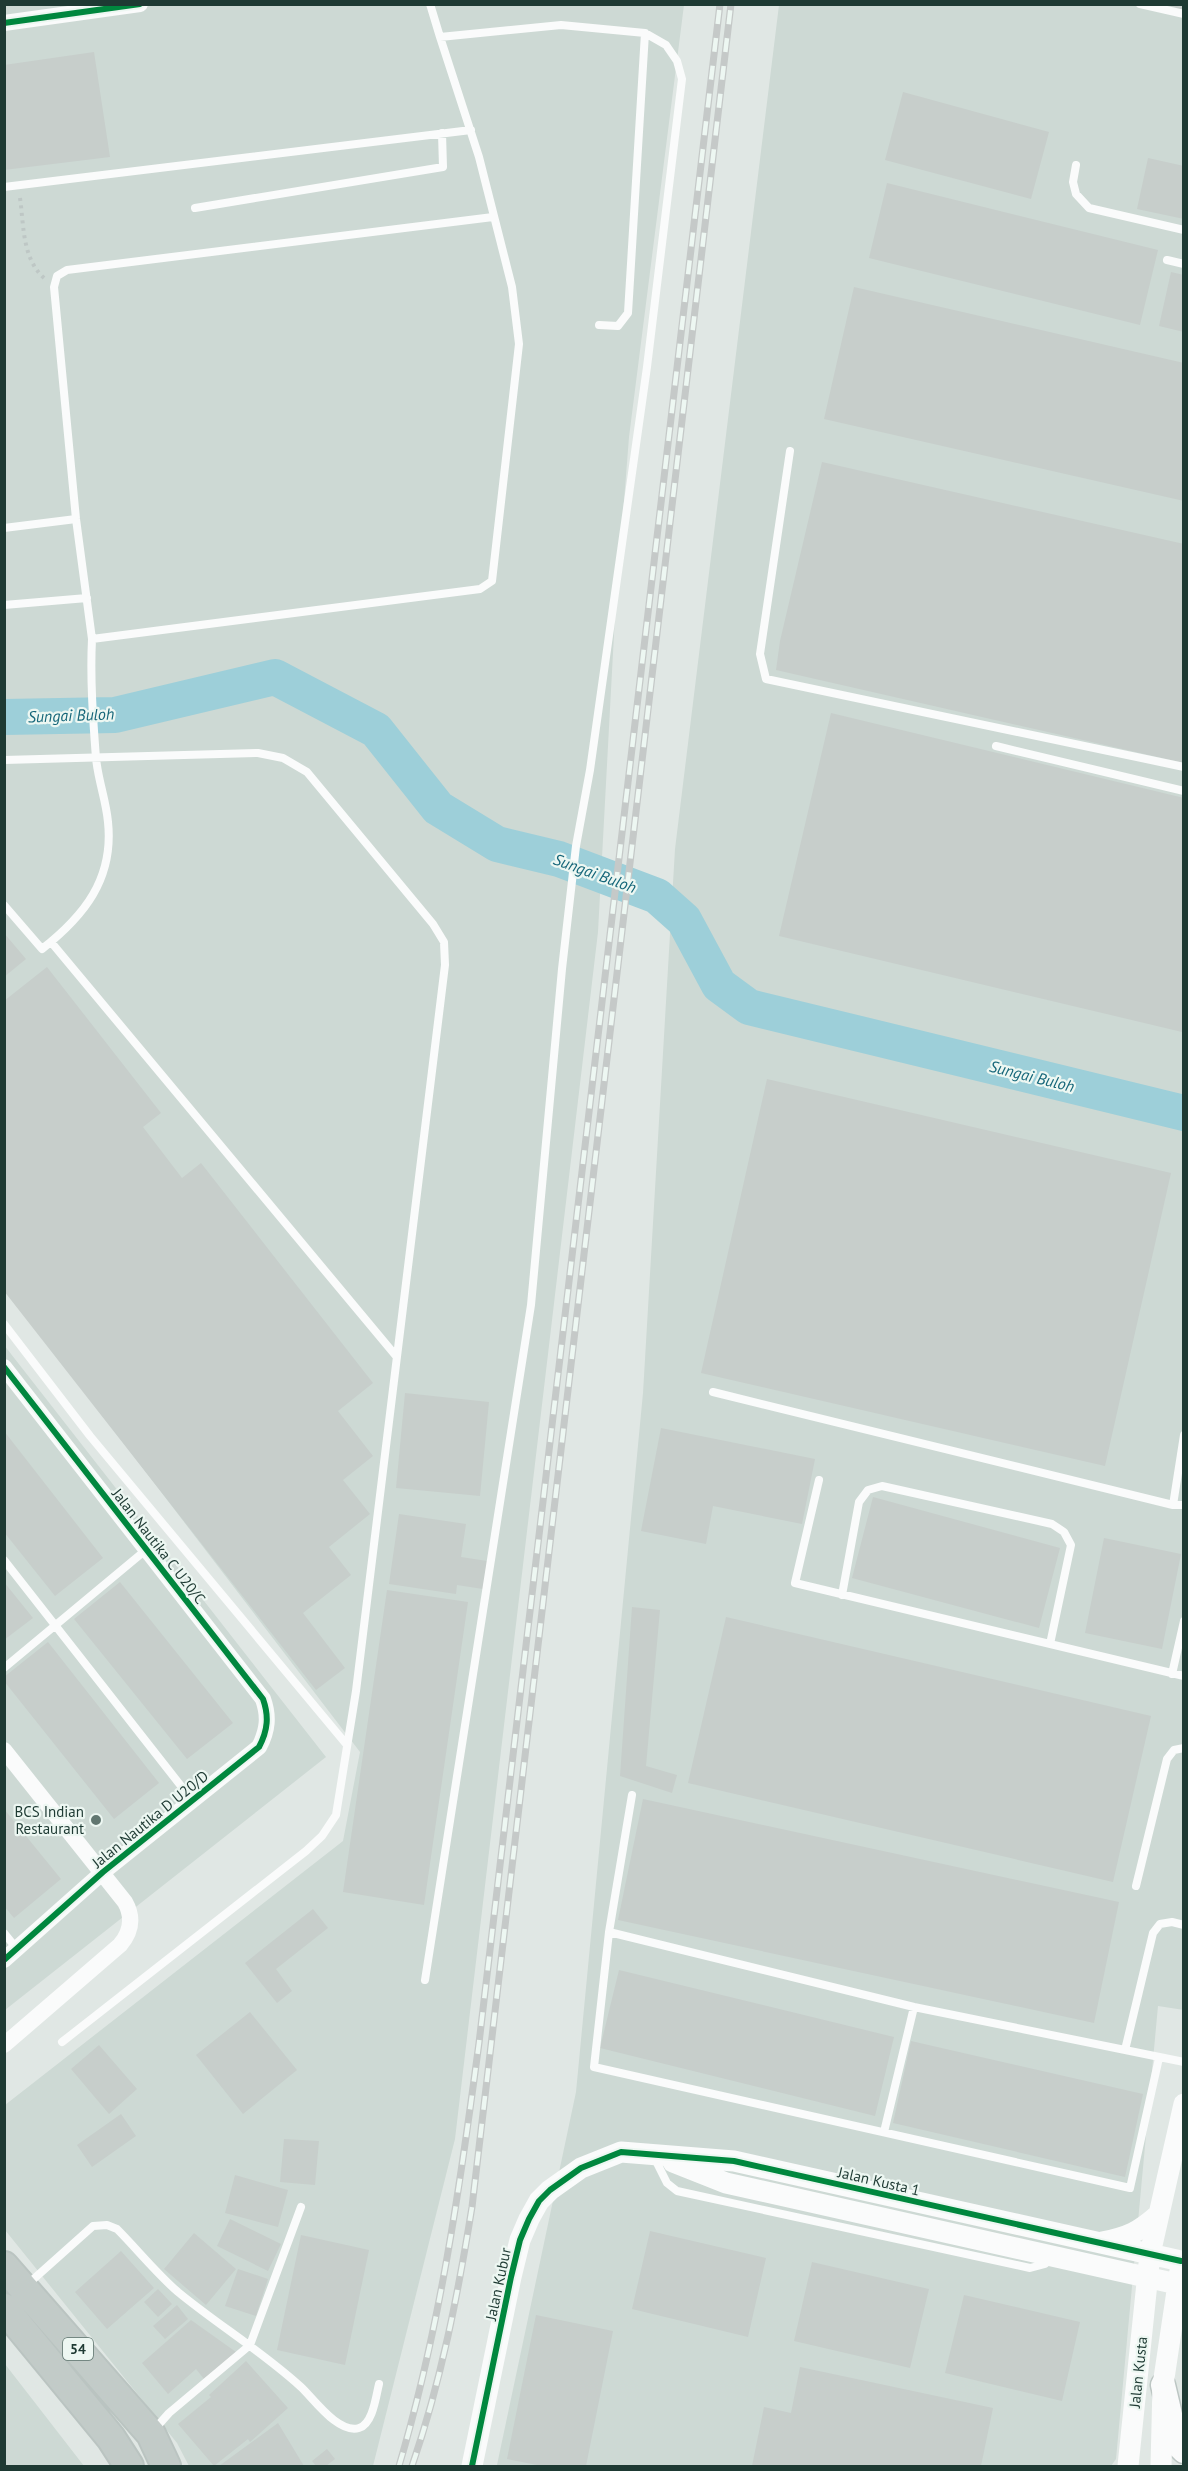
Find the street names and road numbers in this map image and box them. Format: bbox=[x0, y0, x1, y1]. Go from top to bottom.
street label: Jalan Nautika C U20/C bbox=[107, 1484, 210, 1607]
street label: Jalan Nautika D U20/D bbox=[87, 1766, 212, 1872]
street label: Jalan Kusta 1 bbox=[835, 2162, 922, 2200]
street label: Jalan Kubur bbox=[481, 2246, 515, 2323]
street label: Jalan Kusta bbox=[1125, 2335, 1151, 2410]
road number: 54 bbox=[63, 2338, 93, 2360]

